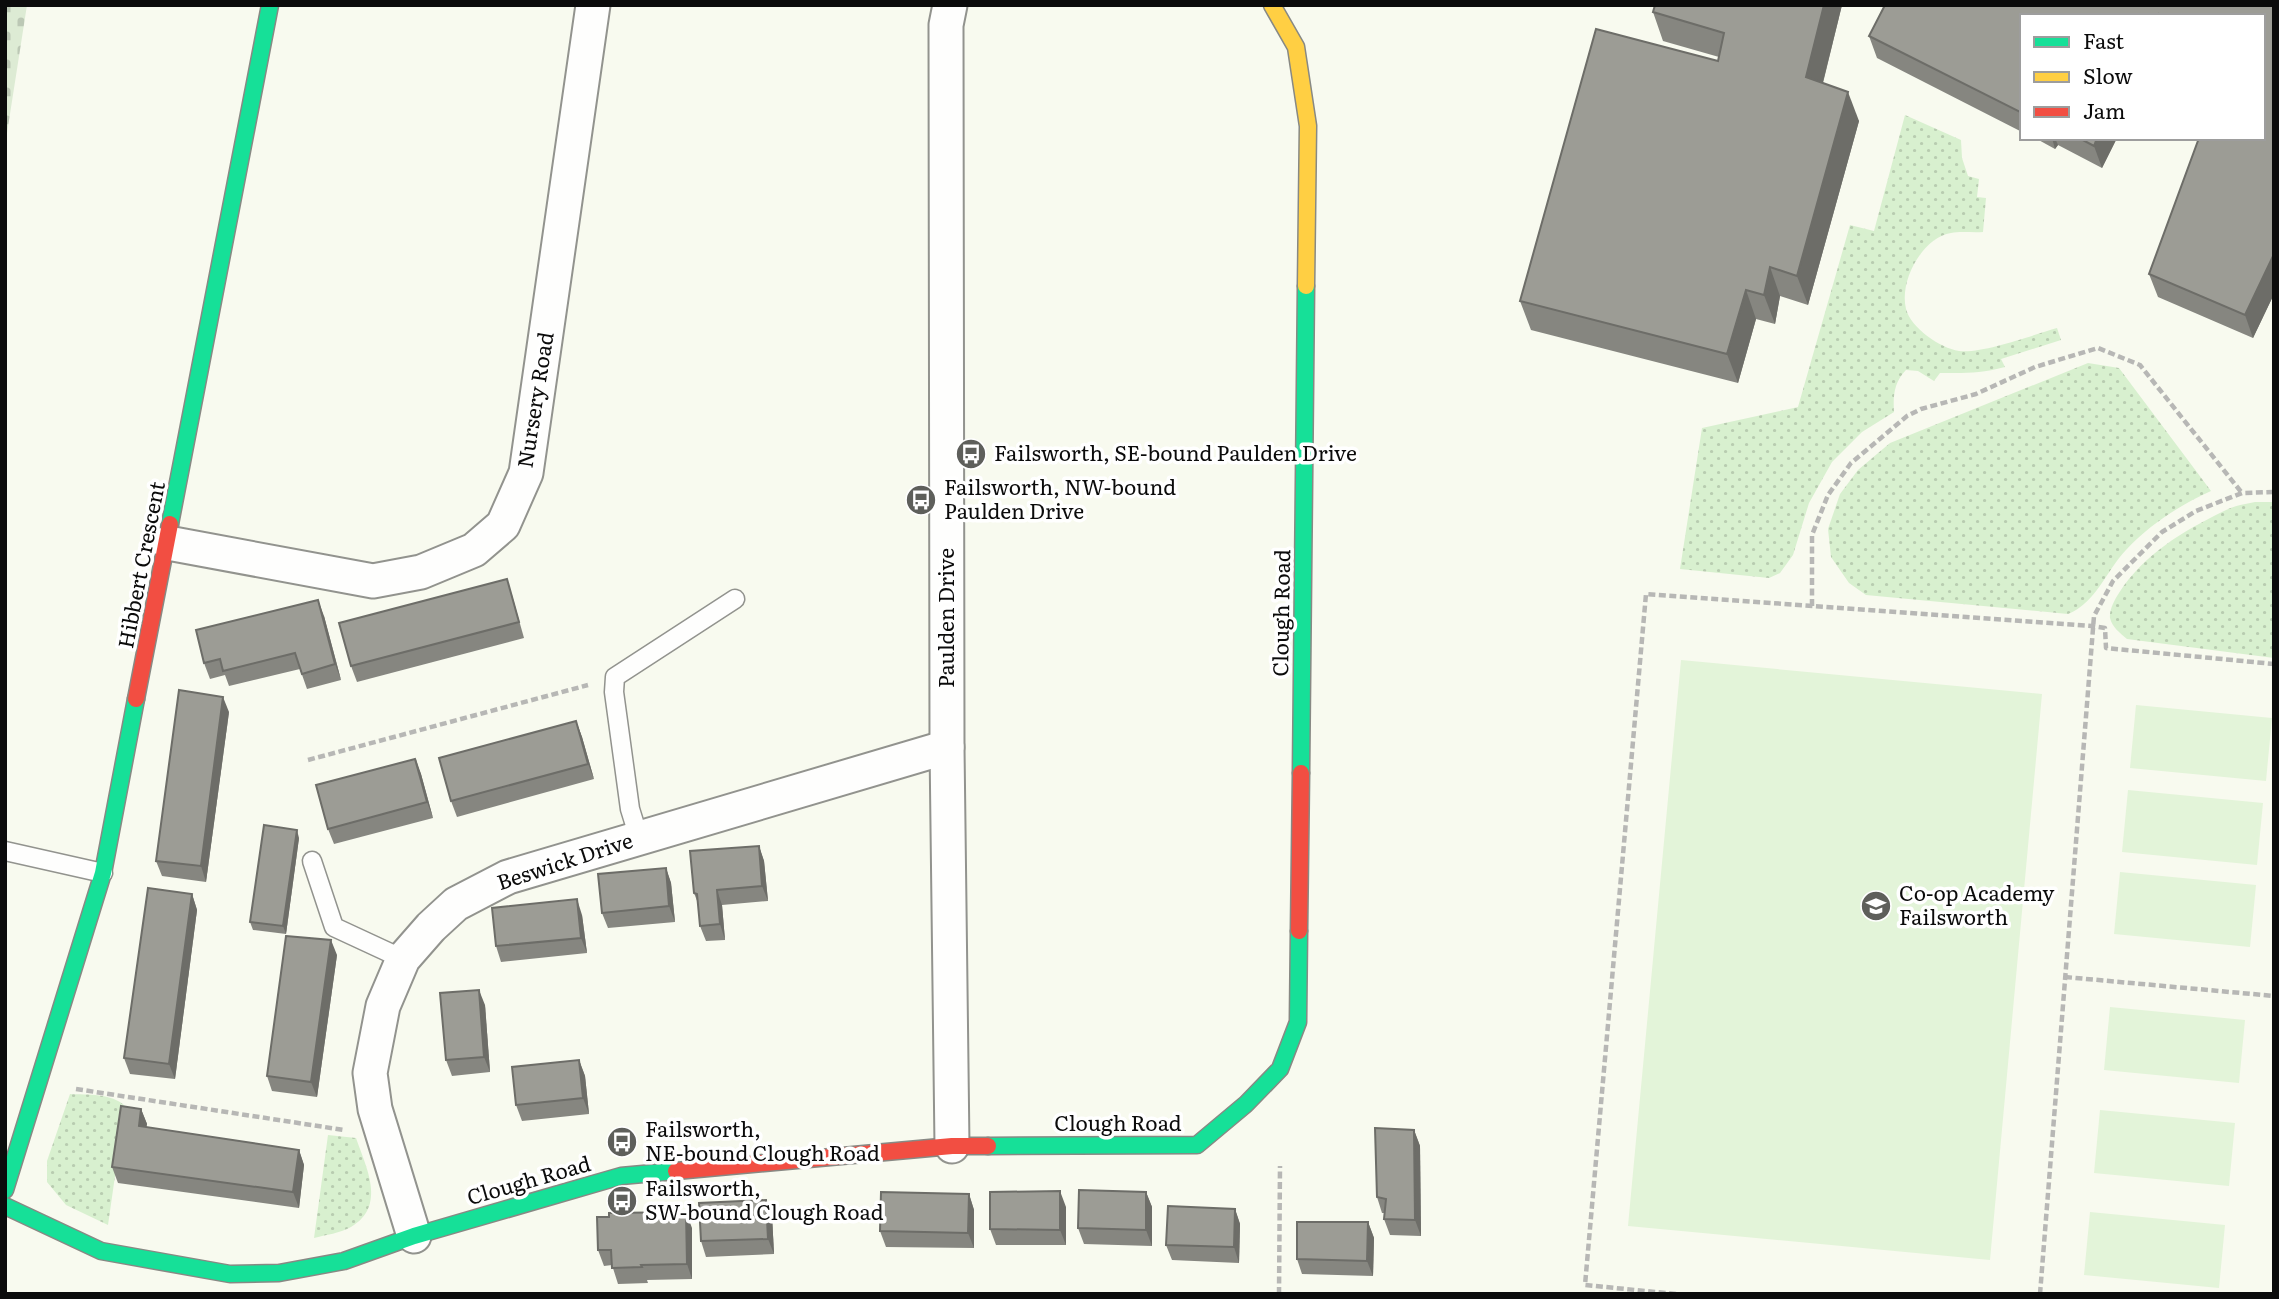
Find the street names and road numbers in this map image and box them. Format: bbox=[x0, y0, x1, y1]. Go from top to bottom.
street label: Nursery Road bbox=[507, 329, 560, 470]
street label: Hibbert Crescent bbox=[108, 478, 171, 651]
street label: Paulden Drive bbox=[929, 548, 960, 688]
street label: Clough Road bbox=[1263, 549, 1296, 677]
street label: Beswick Drive bbox=[492, 823, 636, 896]
street label: Clough Road bbox=[1054, 1106, 1182, 1137]
street label: Clough Road bbox=[463, 1146, 594, 1211]

